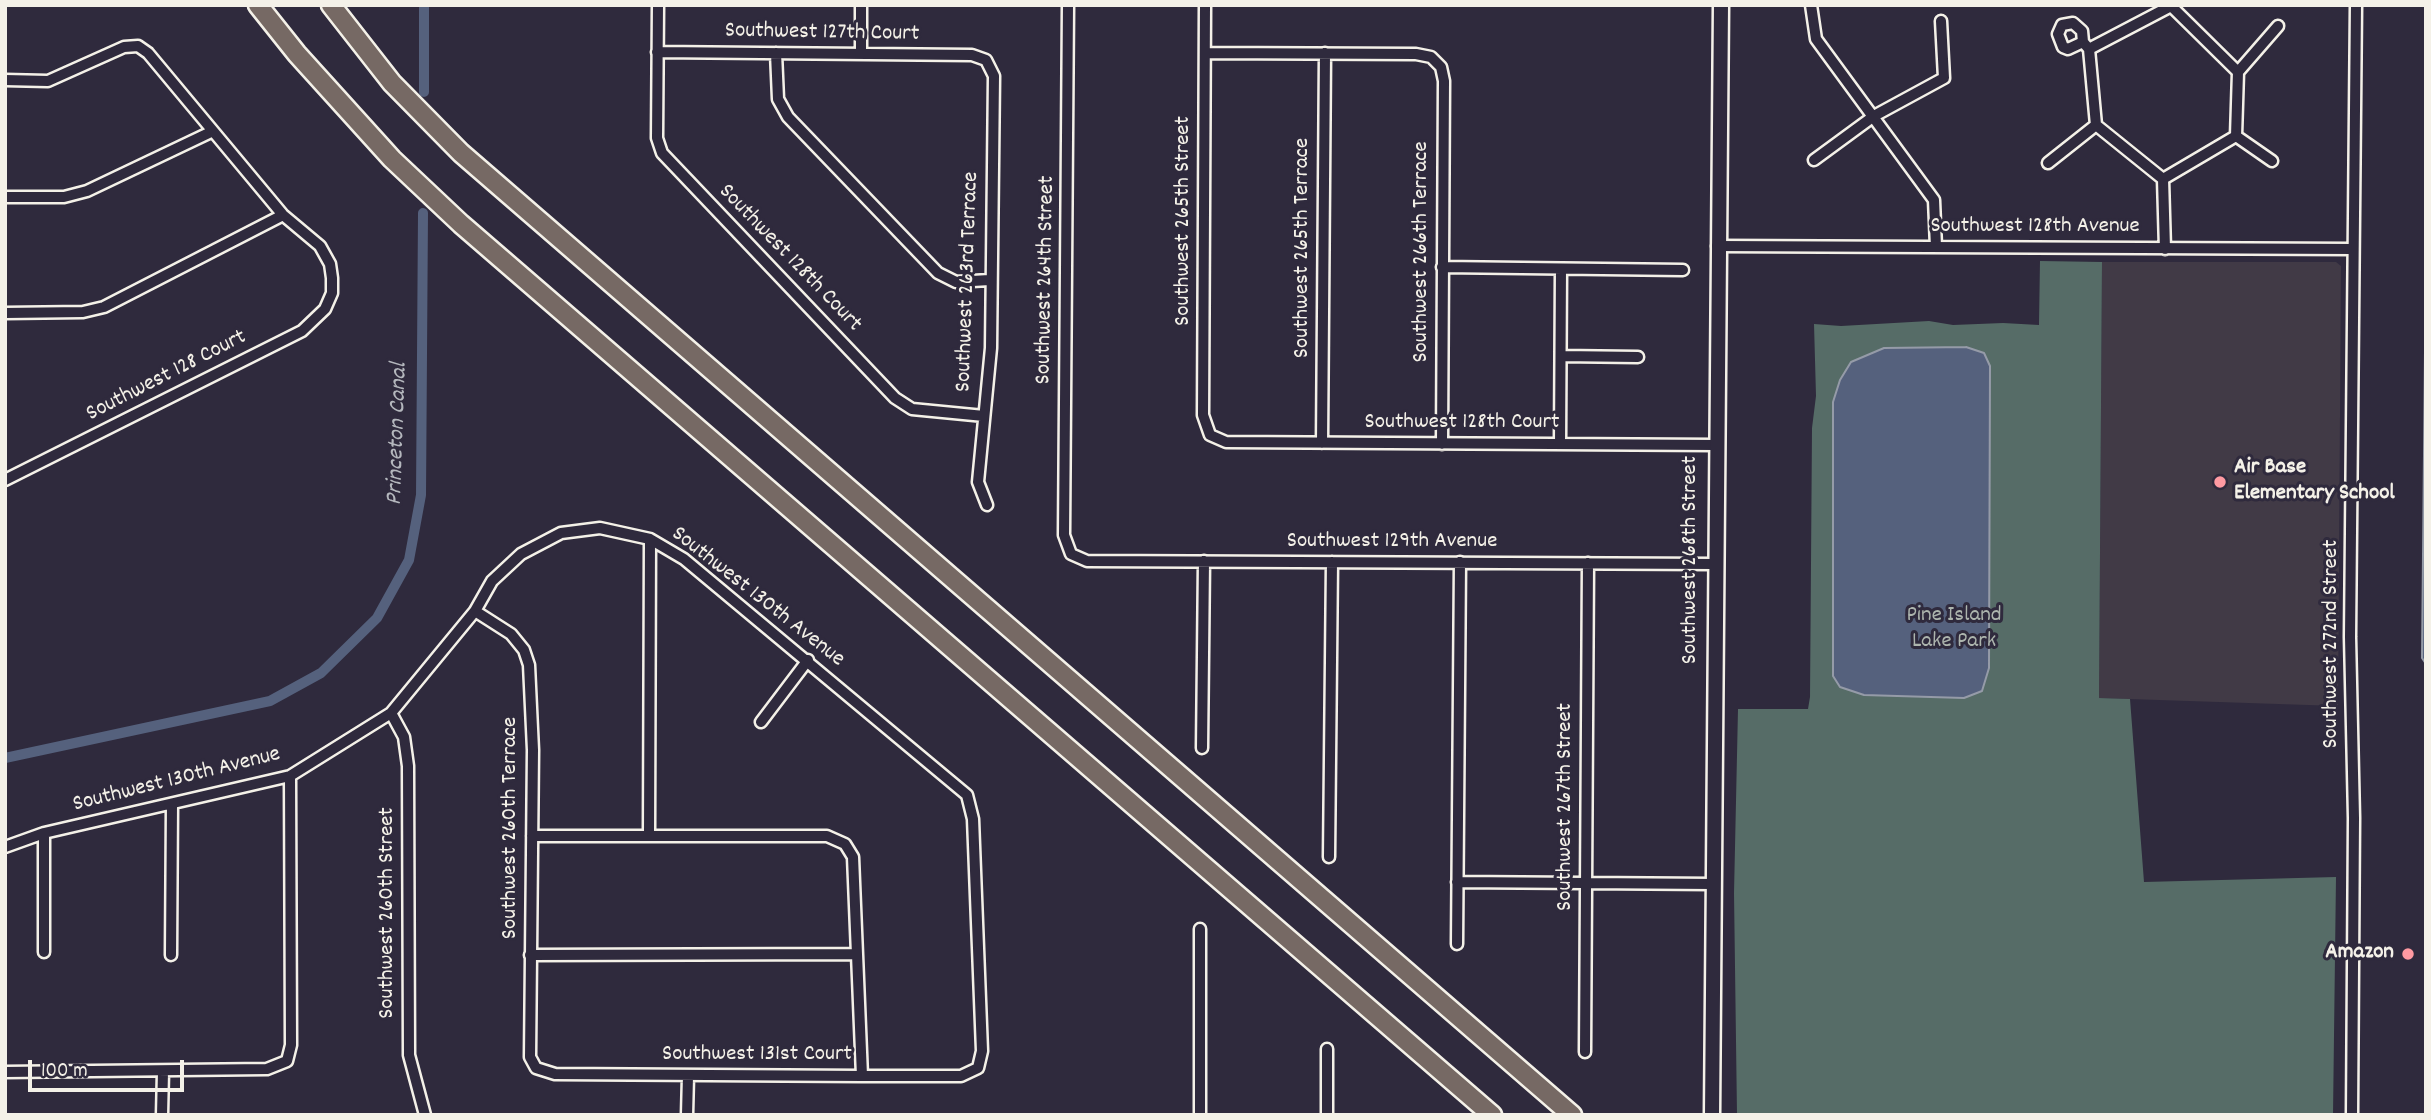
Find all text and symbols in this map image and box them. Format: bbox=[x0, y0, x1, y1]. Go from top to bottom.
street label: Southwest 127th Court bbox=[725, 19, 919, 49]
street label: Southwest 265th Street bbox=[1171, 116, 1199, 326]
street label: Southwest 265th Terrace bbox=[1290, 138, 1318, 358]
street label: Southwest 266th Terrace bbox=[1409, 141, 1437, 363]
street label: Southwest 263rd Terrace bbox=[951, 171, 987, 393]
street label: Southwest 264th Street bbox=[1031, 175, 1063, 385]
street label: Southwest 128th Court bbox=[711, 179, 867, 339]
street label: Southwest 128th Avenue bbox=[1930, 214, 2140, 242]
street label: Southwest 128 Court bbox=[82, 325, 252, 429]
water label: Princeton Canal bbox=[382, 362, 416, 506]
street label: Southwest 128th Court bbox=[1365, 410, 1559, 438]
place label: Air Base Elementary School bbox=[2234, 455, 2395, 509]
street label: Southwest 268th Street bbox=[1678, 456, 1706, 664]
marker: Air Base Elementary School bbox=[2212, 474, 2228, 490]
street label: Southwest 130th Avenue bbox=[665, 522, 849, 674]
street label: Southwest 129th Avenue bbox=[1287, 529, 1497, 557]
street label: Southwest 272nd Street bbox=[2319, 539, 2347, 749]
park label: Pine Island Lake Park bbox=[1906, 603, 2002, 657]
street label: Southwest 267th Street bbox=[1553, 703, 1581, 911]
street label: Southwest 260th Terrace bbox=[498, 717, 526, 939]
street label: Southwest 130th Avenue bbox=[70, 742, 284, 820]
street label: Southwest 260th Street bbox=[375, 807, 403, 1019]
place label: Amazon bbox=[2325, 940, 2394, 968]
marker: Amazon bbox=[2400, 946, 2416, 962]
street label: Southwest 131st Court bbox=[662, 1042, 852, 1070]
scale bar bbox=[32, 1046, 187, 1090]
text: 100 m bbox=[41, 1057, 88, 1087]

